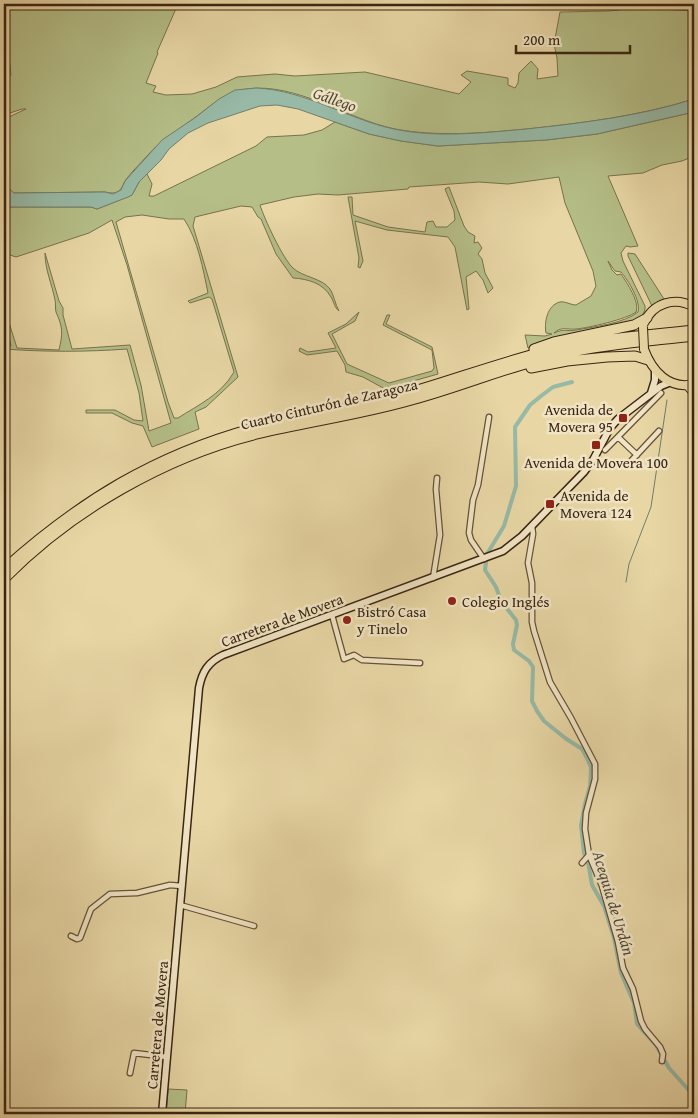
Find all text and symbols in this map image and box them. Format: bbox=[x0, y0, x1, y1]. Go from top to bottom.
scale bar bbox=[516, 22, 629, 54]
text: 200 m bbox=[523, 29, 561, 50]
water label: Gállego bbox=[310, 80, 360, 118]
street label: Cuarto Cinturón de Zaragoza bbox=[239, 373, 419, 435]
place label: Avenida de Movera 95 bbox=[544, 399, 613, 437]
marker: Avenida de Movera 95 bbox=[617, 412, 629, 424]
marker: Avenida de Movera 100 bbox=[590, 439, 602, 451]
place label: Avenida de Movera 100 bbox=[524, 452, 668, 473]
place label: Avenida de Movera 124 bbox=[560, 485, 632, 523]
marker: Avenida de Movera 124 bbox=[544, 498, 556, 510]
street label: Carretera de Movera bbox=[218, 588, 346, 652]
place label: Colegio Inglés bbox=[462, 591, 549, 612]
marker: Colegio Inglés bbox=[446, 595, 458, 607]
place label: Bistró Casa y Tinelo bbox=[356, 601, 426, 639]
marker: Bistró Casa y Tinelo bbox=[341, 614, 353, 626]
water label: Acequia de Urdán bbox=[586, 847, 641, 958]
street label: Carretera de Movera bbox=[141, 960, 173, 1090]

